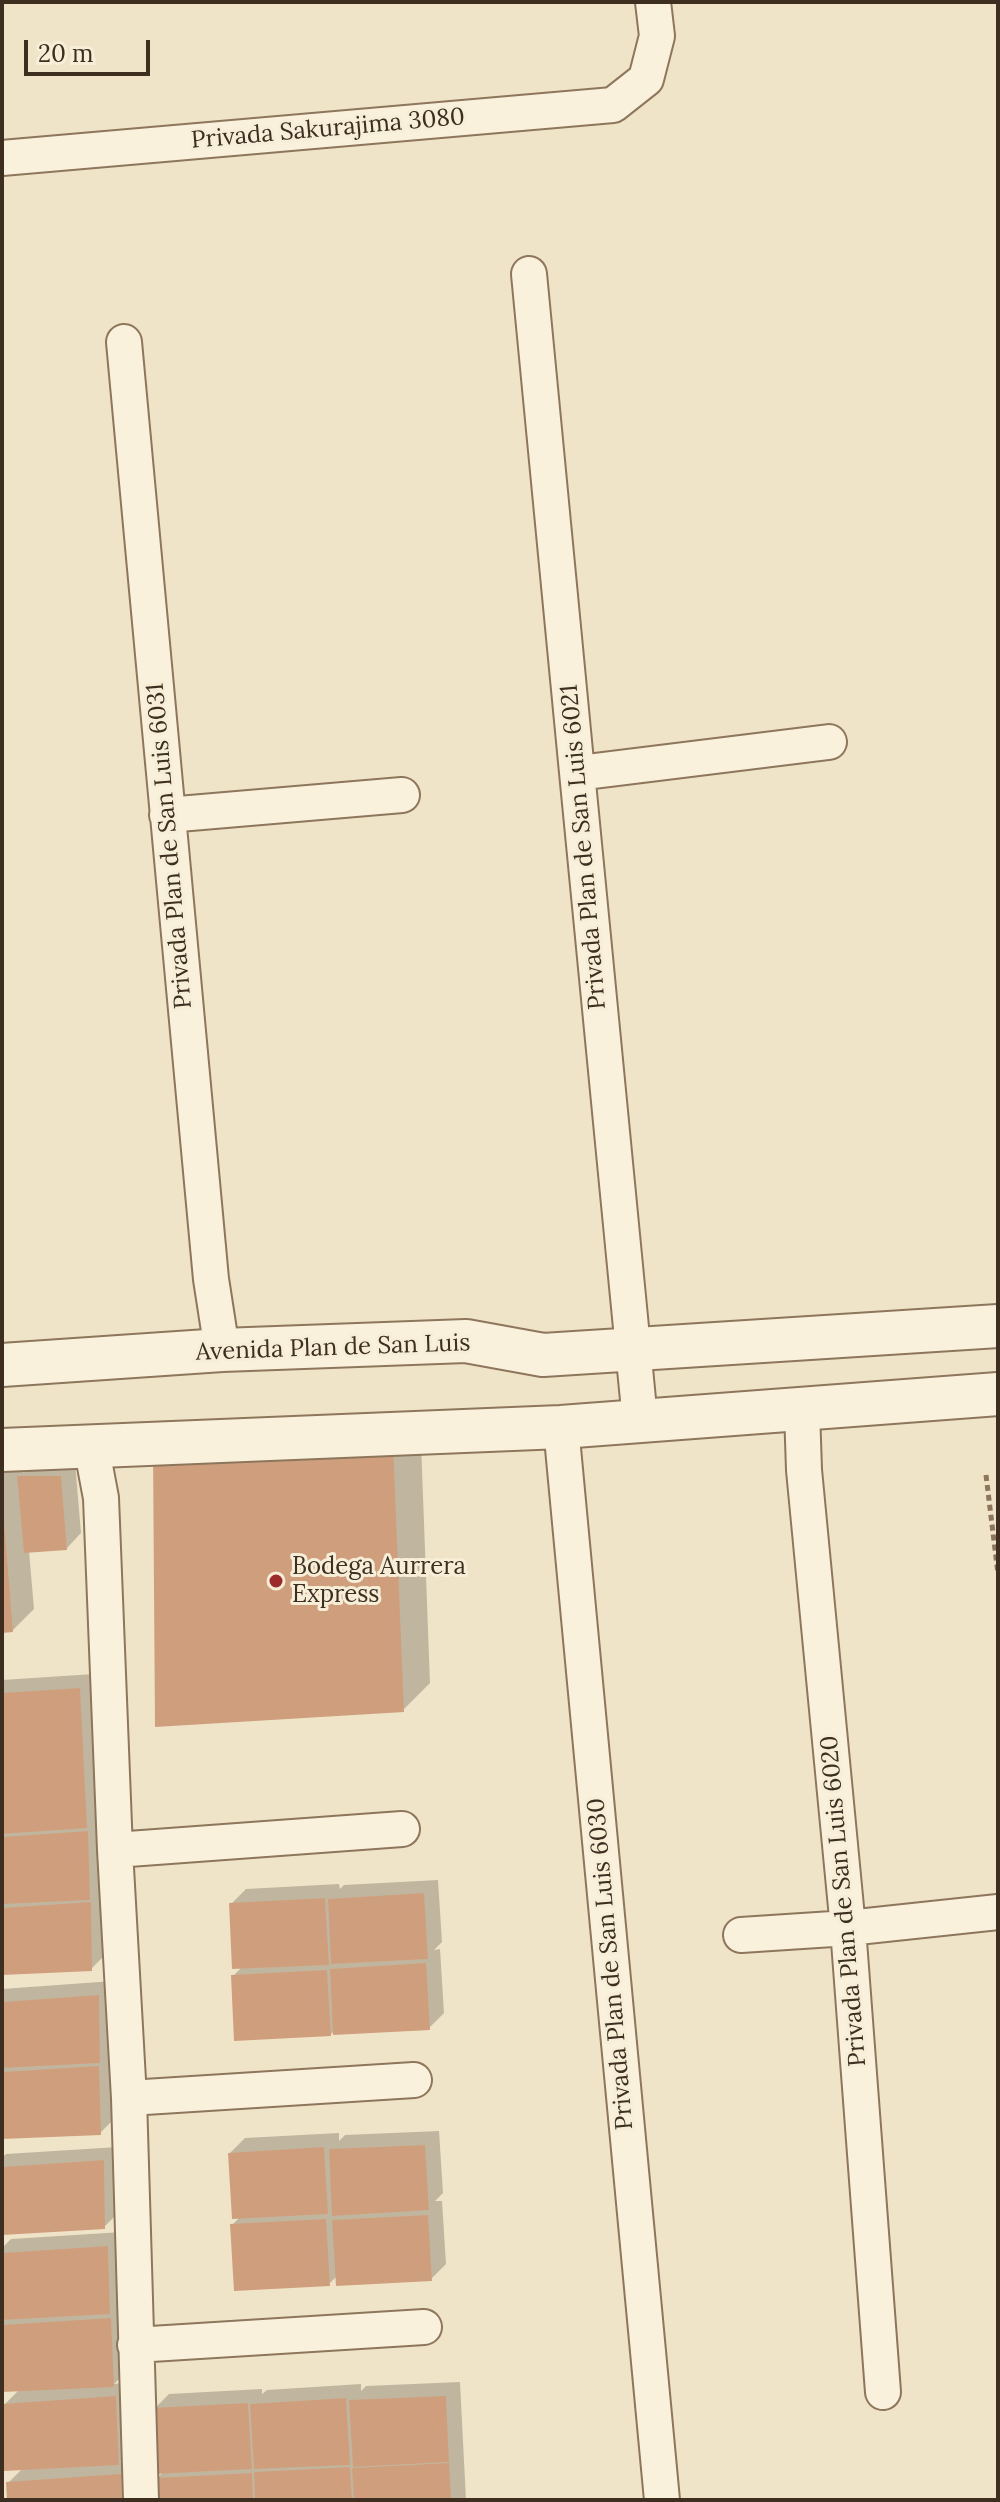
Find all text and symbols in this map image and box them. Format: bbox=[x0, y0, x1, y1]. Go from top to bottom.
scale bar bbox=[28, 24, 154, 74]
text: 20 m bbox=[38, 38, 94, 69]
street label: Privada Sakurajima 3080 bbox=[190, 103, 466, 155]
street label: Privada Plan de San Luis 6031 bbox=[141, 682, 199, 1010]
street label: Privada Plan de San Luis 6021 bbox=[555, 683, 613, 1011]
street label: Avenida Plan de San Luis bbox=[195, 1329, 471, 1367]
place label: Bodega Aurrera Express bbox=[292, 1553, 466, 1609]
marker: Bodega Aurrera Express bbox=[267, 1572, 285, 1590]
street label: Privada Plan de San Luis 6020 bbox=[815, 1734, 873, 2068]
street label: Privada Plan de San Luis 6030 bbox=[582, 1797, 640, 2131]

